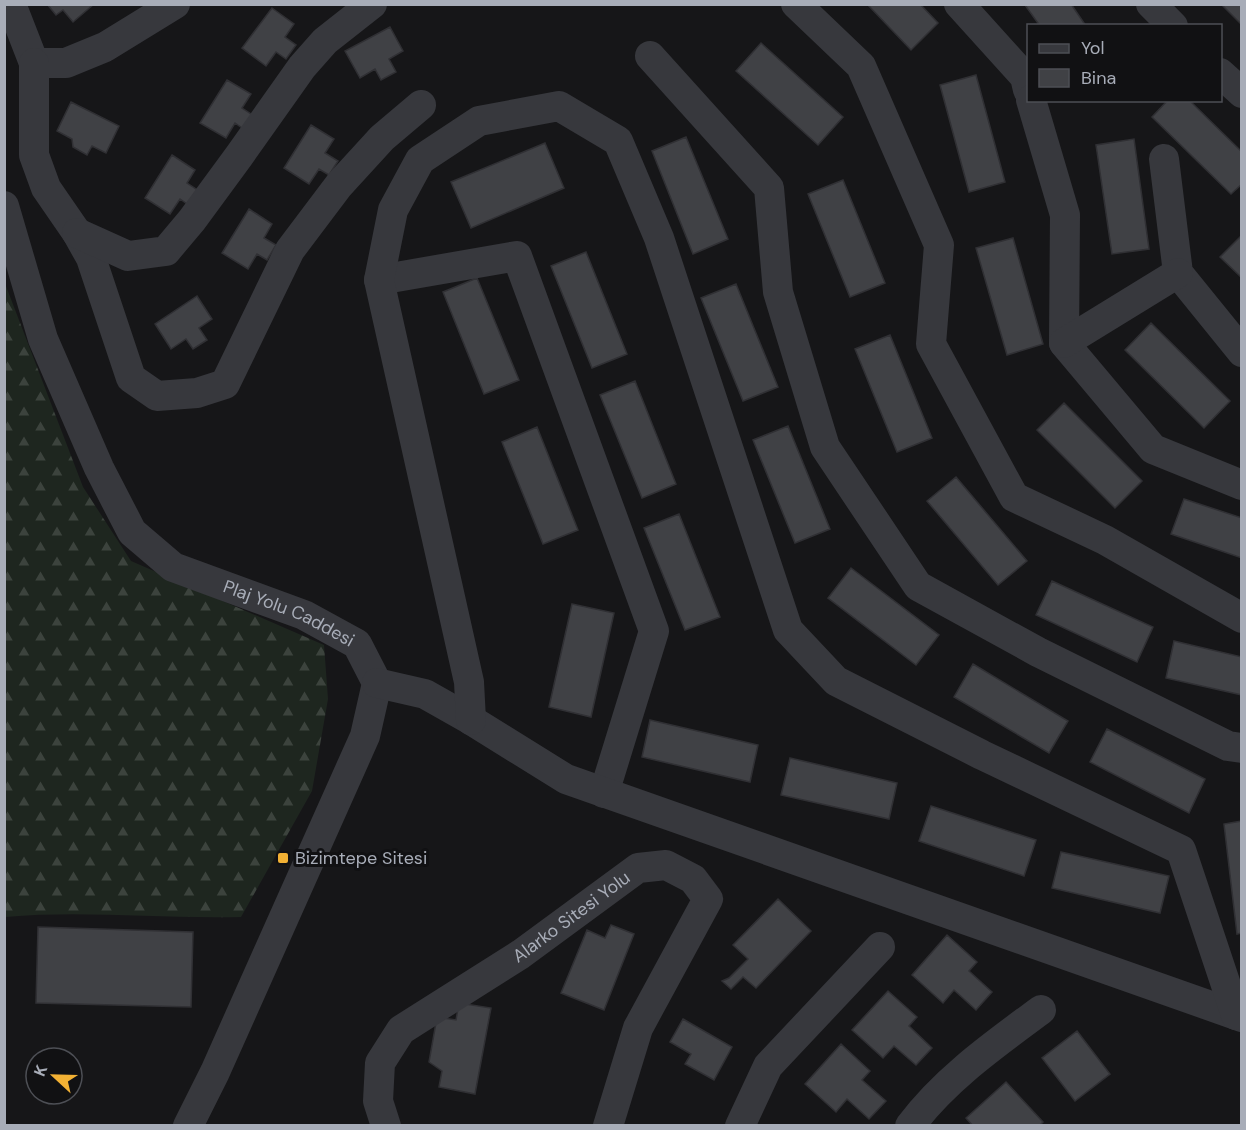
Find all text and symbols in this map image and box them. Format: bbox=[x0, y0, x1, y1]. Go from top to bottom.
legend bbox=[1027, 24, 1222, 102]
text: Yol bbox=[1081, 36, 1105, 60]
text: Bina bbox=[1081, 66, 1116, 90]
street label: Plaj Yolu Caddesi bbox=[220, 574, 359, 652]
place label: Bizimtepe Sitesi bbox=[295, 846, 427, 870]
marker: Bizimtepe Sitesi bbox=[276, 851, 290, 865]
street label: Alarko Sitesi Yolu bbox=[508, 866, 635, 968]
north arrow bbox=[24, 1046, 84, 1106]
text: K bbox=[29, 1061, 52, 1079]

